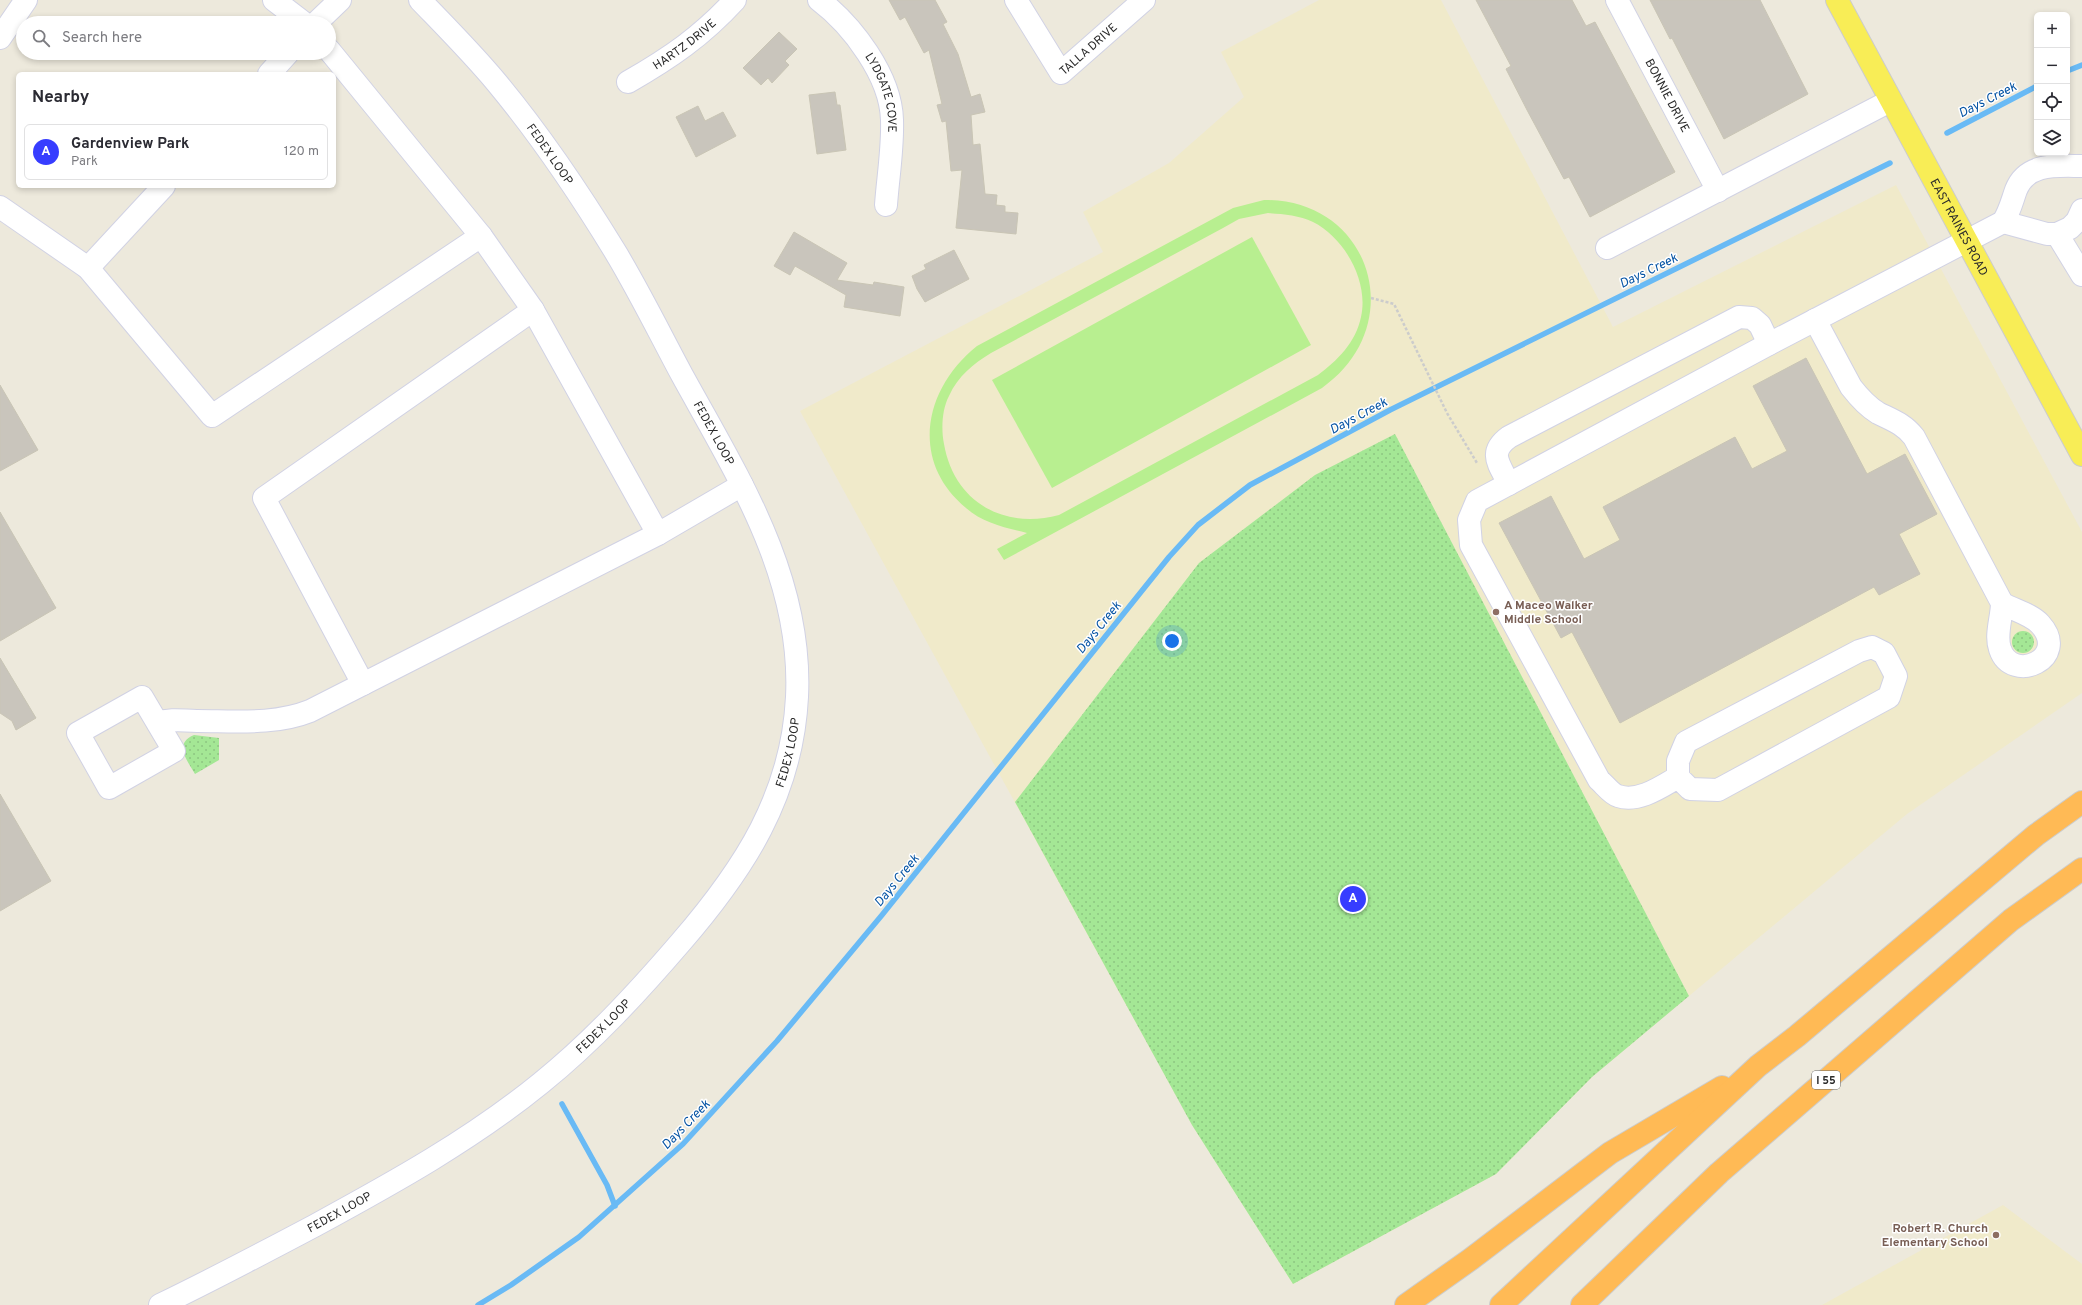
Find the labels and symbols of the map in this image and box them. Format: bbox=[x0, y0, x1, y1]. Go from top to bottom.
street label: HARTZ DRIVE bbox=[650, 16, 720, 74]
street label: TALLA DRIVE bbox=[1057, 20, 1121, 80]
street label: LYDGATE COVE bbox=[861, 50, 899, 132]
street label: BONNIE DRIVE bbox=[1641, 56, 1693, 136]
water label: Days Creek bbox=[1956, 79, 2020, 122]
street label: FEDEX LOOP bbox=[522, 121, 576, 189]
street label: EAST RAINES ROAD bbox=[1926, 176, 1991, 279]
water label: Days Creek bbox=[1617, 251, 1681, 293]
water label: Days Creek bbox=[1327, 395, 1391, 439]
street label: FEDEX LOOP bbox=[689, 399, 738, 469]
water label: Days Creek bbox=[1074, 598, 1126, 658]
place label: A Maceo Walker Middle School bbox=[1504, 598, 1593, 628]
marker: A Maceo Walker Middle School bbox=[1491, 607, 1501, 617]
your location bbox=[1162, 631, 1182, 651]
street label: FEDEX LOOP bbox=[773, 716, 804, 790]
water label: Days Creek bbox=[872, 851, 924, 911]
pin: A bbox=[1340, 884, 1366, 914]
street label: FEDEX LOOP bbox=[573, 996, 635, 1058]
road number: I 55 bbox=[1812, 1071, 1840, 1089]
water label: Days Creek bbox=[659, 1097, 714, 1154]
street label: FEDEX LOOP bbox=[305, 1189, 375, 1237]
place label: Robert R. Church Elementary School bbox=[1882, 1221, 1988, 1251]
marker: Robert R. Church Elementary School bbox=[1991, 1230, 2001, 1240]

